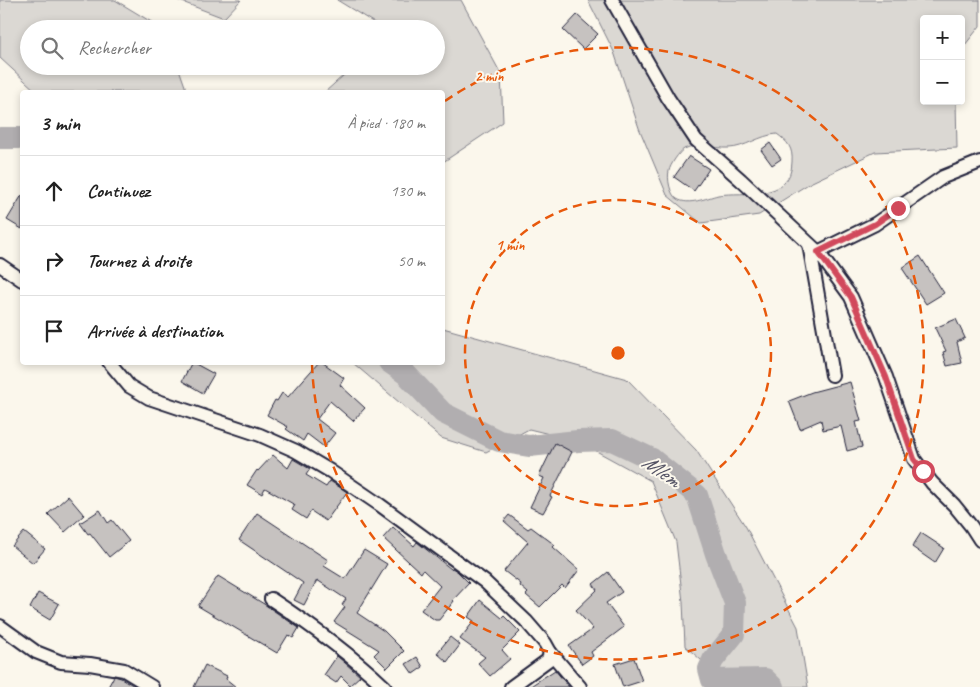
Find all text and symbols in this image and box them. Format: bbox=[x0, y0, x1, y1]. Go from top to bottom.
map controls bbox=[920, 15, 965, 105]
button: + bbox=[920, 15, 965, 60]
search box bbox=[20, 20, 445, 75]
icon: search bbox=[38, 34, 66, 62]
text: Rechercher bbox=[78, 36, 151, 60]
button: − bbox=[920, 60, 965, 105]
text: 2 min bbox=[475, 67, 504, 86]
text: 3 min bbox=[40, 110, 80, 136]
text: À pied · 180 m bbox=[347, 113, 425, 133]
icon: ahead bbox=[40, 177, 68, 205]
text: Continuez bbox=[87, 179, 150, 203]
text: 130 m bbox=[391, 181, 425, 201]
route end bbox=[887, 197, 910, 220]
text: 1 min bbox=[496, 236, 525, 255]
icon: right bbox=[40, 247, 68, 275]
text: Tournez à droite bbox=[87, 249, 191, 273]
text: 50 m bbox=[398, 251, 425, 271]
icon: arrive bbox=[40, 317, 68, 345]
text: Arrivée à destination bbox=[87, 319, 223, 343]
centre of rings bbox=[609, 344, 627, 362]
water label: Mlem bbox=[637, 448, 688, 495]
route start bbox=[912, 460, 935, 483]

